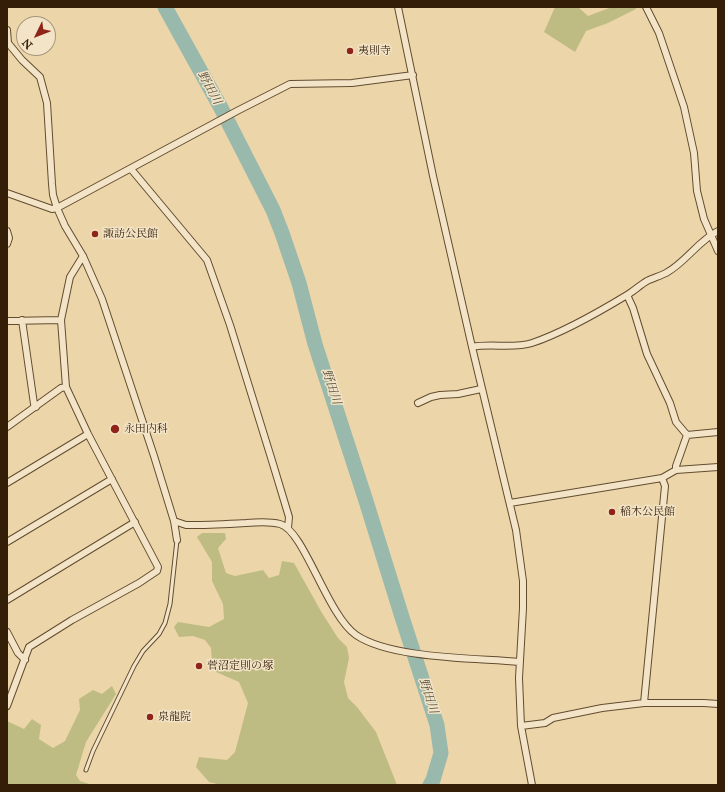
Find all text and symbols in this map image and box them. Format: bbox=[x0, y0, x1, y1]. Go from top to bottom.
north arrow bbox=[16, 16, 56, 56]
text: N bbox=[20, 36, 36, 52]
place label: 夷則寺 bbox=[358, 44, 391, 58]
marker: 夷則寺 bbox=[345, 46, 355, 56]
water label: 野田川 bbox=[194, 69, 224, 107]
place label: 諏訪公民館 bbox=[103, 227, 158, 241]
marker: 諏訪公民館 bbox=[90, 229, 100, 239]
water label: 野田川 bbox=[319, 368, 343, 406]
place label: 永田内科 bbox=[124, 422, 168, 436]
marker: 永田内科 bbox=[109, 423, 121, 435]
place label: 稲木公民館 bbox=[620, 505, 675, 519]
marker: 稲木公民館 bbox=[607, 507, 617, 517]
place label: 菅沼定則の塚 bbox=[207, 659, 273, 673]
marker: 菅沼定則の塚 bbox=[194, 661, 204, 671]
water label: 野田川 bbox=[416, 677, 440, 715]
place label: 泉龍院 bbox=[158, 710, 191, 724]
marker: 泉龍院 bbox=[145, 712, 155, 722]

